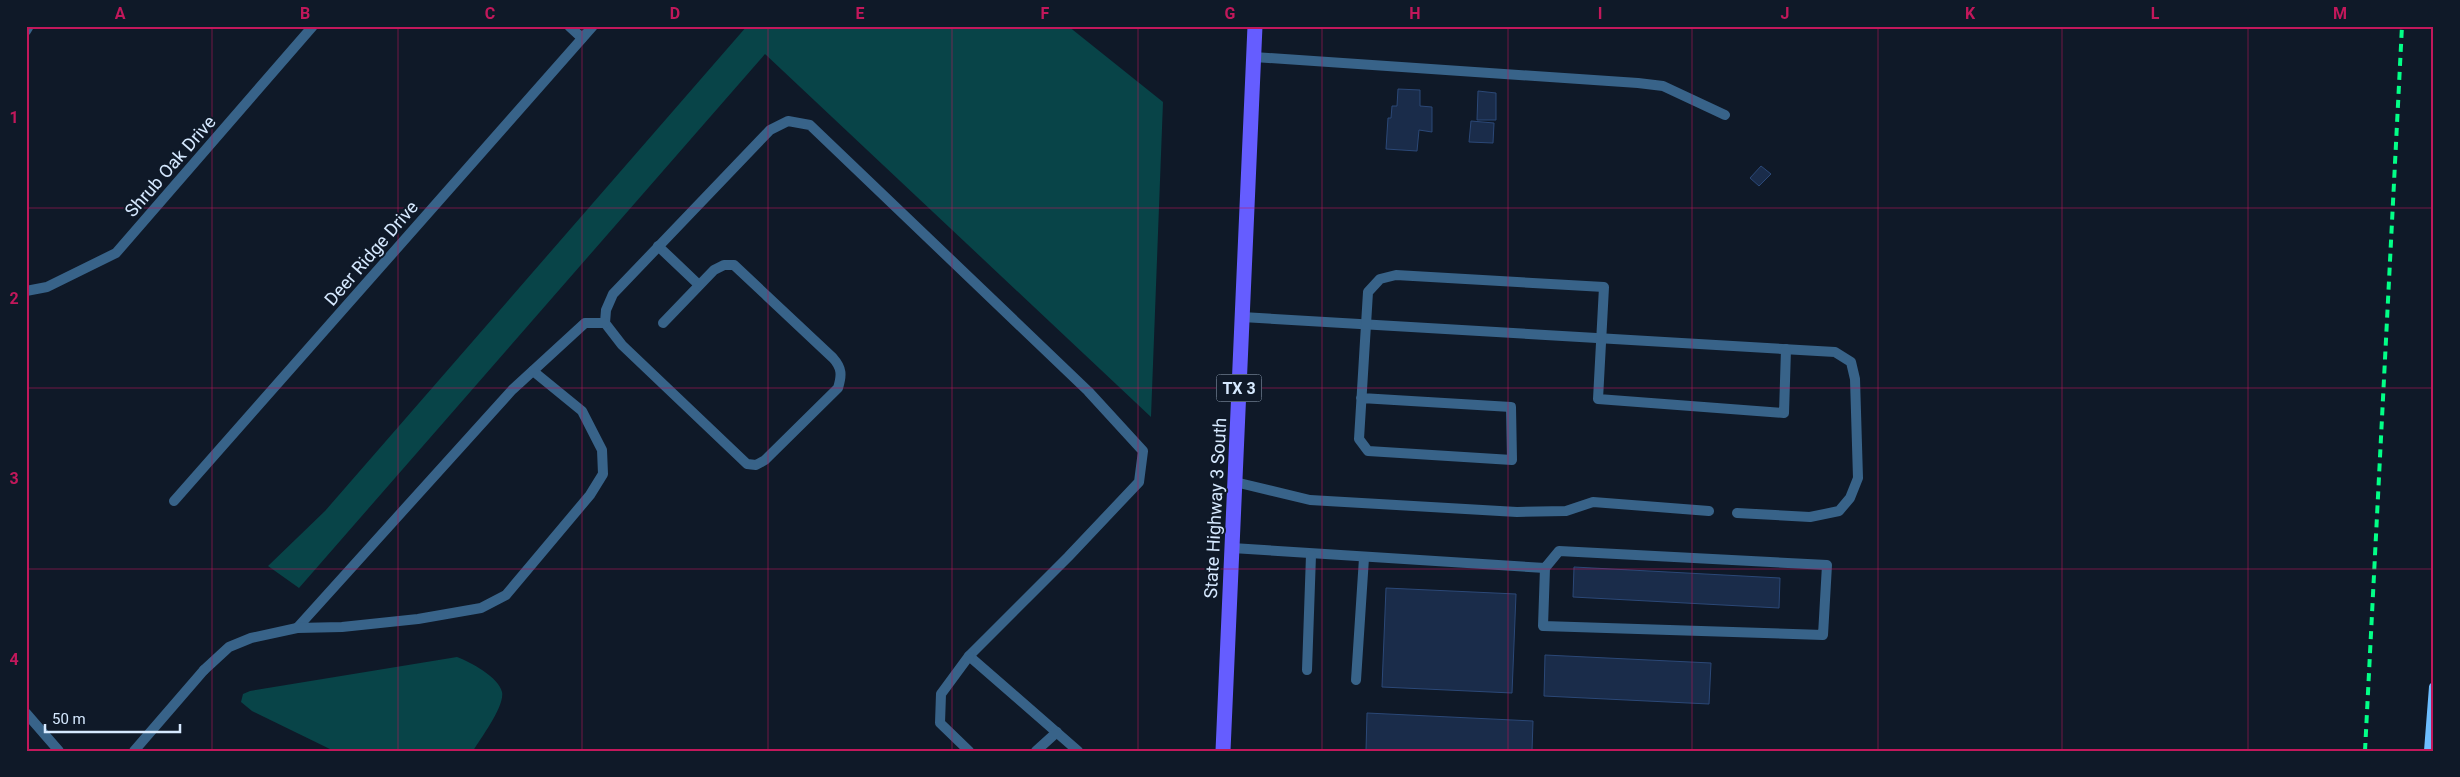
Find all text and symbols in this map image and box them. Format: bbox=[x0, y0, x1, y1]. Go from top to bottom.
text: A bbox=[115, 4, 126, 23]
text: B bbox=[300, 4, 310, 23]
text: C bbox=[485, 4, 495, 23]
text: D bbox=[670, 4, 680, 23]
text: E bbox=[856, 4, 865, 23]
text: F bbox=[1041, 4, 1050, 23]
text: G bbox=[1225, 4, 1236, 23]
text: H bbox=[1409, 4, 1421, 23]
text: I bbox=[1598, 4, 1602, 23]
text: J bbox=[1781, 4, 1789, 23]
text: K bbox=[1965, 4, 1976, 23]
text: L bbox=[2151, 4, 2160, 23]
text: M bbox=[2333, 4, 2347, 23]
text: 1 bbox=[9, 108, 19, 127]
street label: Shrub Oak Drive bbox=[120, 111, 220, 221]
street label: Deer Ridge Drive bbox=[320, 196, 422, 310]
text: 2 bbox=[9, 289, 19, 308]
road number: TX 3 bbox=[1216, 374, 1262, 402]
street label: State Highway 3 South bbox=[1200, 417, 1230, 599]
text: 3 bbox=[9, 469, 19, 488]
text: 4 bbox=[9, 650, 19, 669]
scale bar bbox=[45, 702, 180, 734]
text: 50 m bbox=[52, 710, 86, 728]

